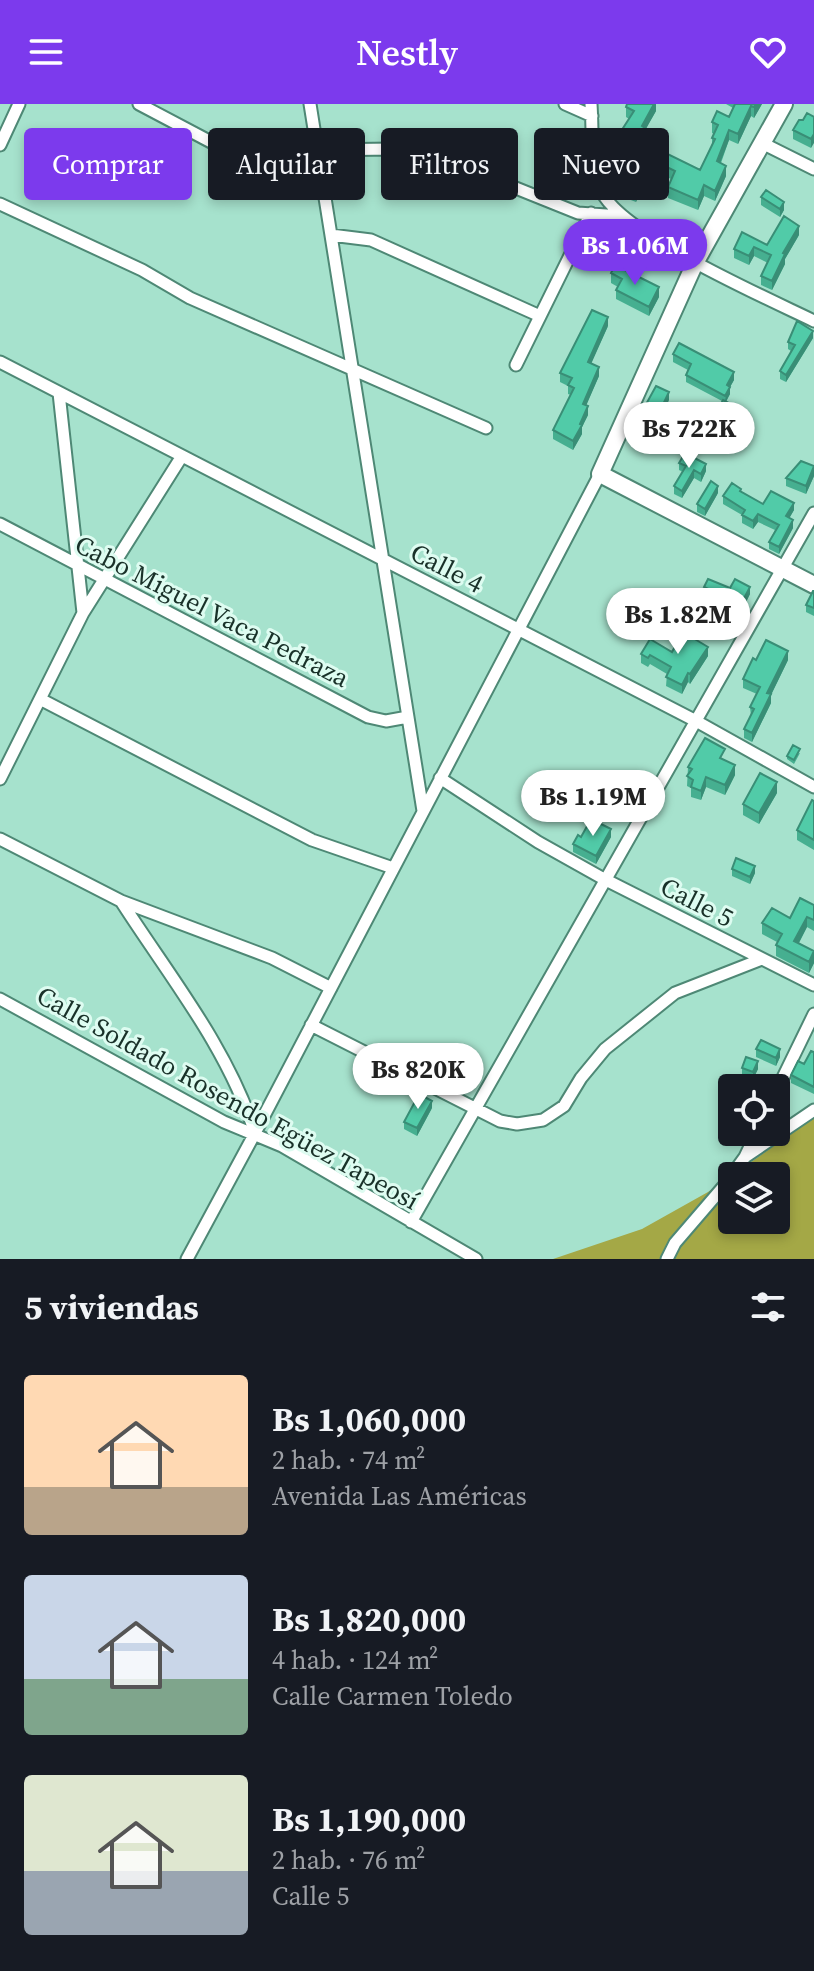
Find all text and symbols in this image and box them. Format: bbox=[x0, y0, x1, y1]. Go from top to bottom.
text: Nestly bbox=[356, 28, 458, 77]
icon: menu bbox=[24, 30, 68, 74]
icon: heart bbox=[746, 30, 790, 74]
chip: Comprar bbox=[24, 128, 192, 200]
chip: Alquilar bbox=[208, 128, 365, 200]
chip: Filtros bbox=[381, 128, 518, 200]
chip: Nuevo bbox=[534, 128, 669, 200]
pin: Bs 1.06M bbox=[552, 219, 718, 287]
text: Bs 1.06M bbox=[581, 227, 689, 263]
pin: Bs 722K bbox=[615, 402, 763, 470]
text: Bs 722K bbox=[642, 410, 736, 446]
street label: Cabo Miguel Vaca Pedraza bbox=[69, 526, 356, 696]
street label: Calle 4 bbox=[404, 534, 490, 602]
pin: Bs 1.82M bbox=[595, 588, 761, 656]
text: Bs 1.82M bbox=[624, 596, 732, 632]
pin: Bs 1.19M bbox=[510, 770, 676, 838]
text: Bs 1.19M bbox=[539, 778, 647, 814]
street label: Calle 5 bbox=[654, 868, 740, 936]
street label: Calle Soldado Rosendo Egüez Tapeosí bbox=[30, 978, 426, 1219]
pin: Bs 820K bbox=[344, 1043, 492, 1111]
text: Bs 820K bbox=[371, 1051, 465, 1087]
map controls bbox=[718, 1074, 790, 1234]
button: locate bbox=[718, 1074, 790, 1146]
button: layers bbox=[718, 1162, 790, 1234]
text: 5 viviendas bbox=[24, 1284, 199, 1330]
icon: filters bbox=[746, 1285, 790, 1329]
text: Bs 1,060,000 bbox=[272, 1396, 466, 1442]
icon: home bbox=[88, 1407, 184, 1503]
text: 2 hab. · 74 m² bbox=[272, 1442, 425, 1478]
text: Avenida Las Américas bbox=[272, 1478, 527, 1514]
text: Bs 1,820,000 bbox=[272, 1596, 466, 1642]
icon: home bbox=[88, 1607, 184, 1703]
text: 4 hab. · 124 m² bbox=[272, 1642, 438, 1678]
text: Calle Carmen Toledo bbox=[272, 1678, 513, 1714]
text: Bs 1,190,000 bbox=[272, 1796, 466, 1842]
icon: home bbox=[88, 1807, 184, 1903]
text: 2 hab. · 76 m² bbox=[272, 1842, 425, 1878]
text: Calle 5 bbox=[272, 1878, 349, 1914]

